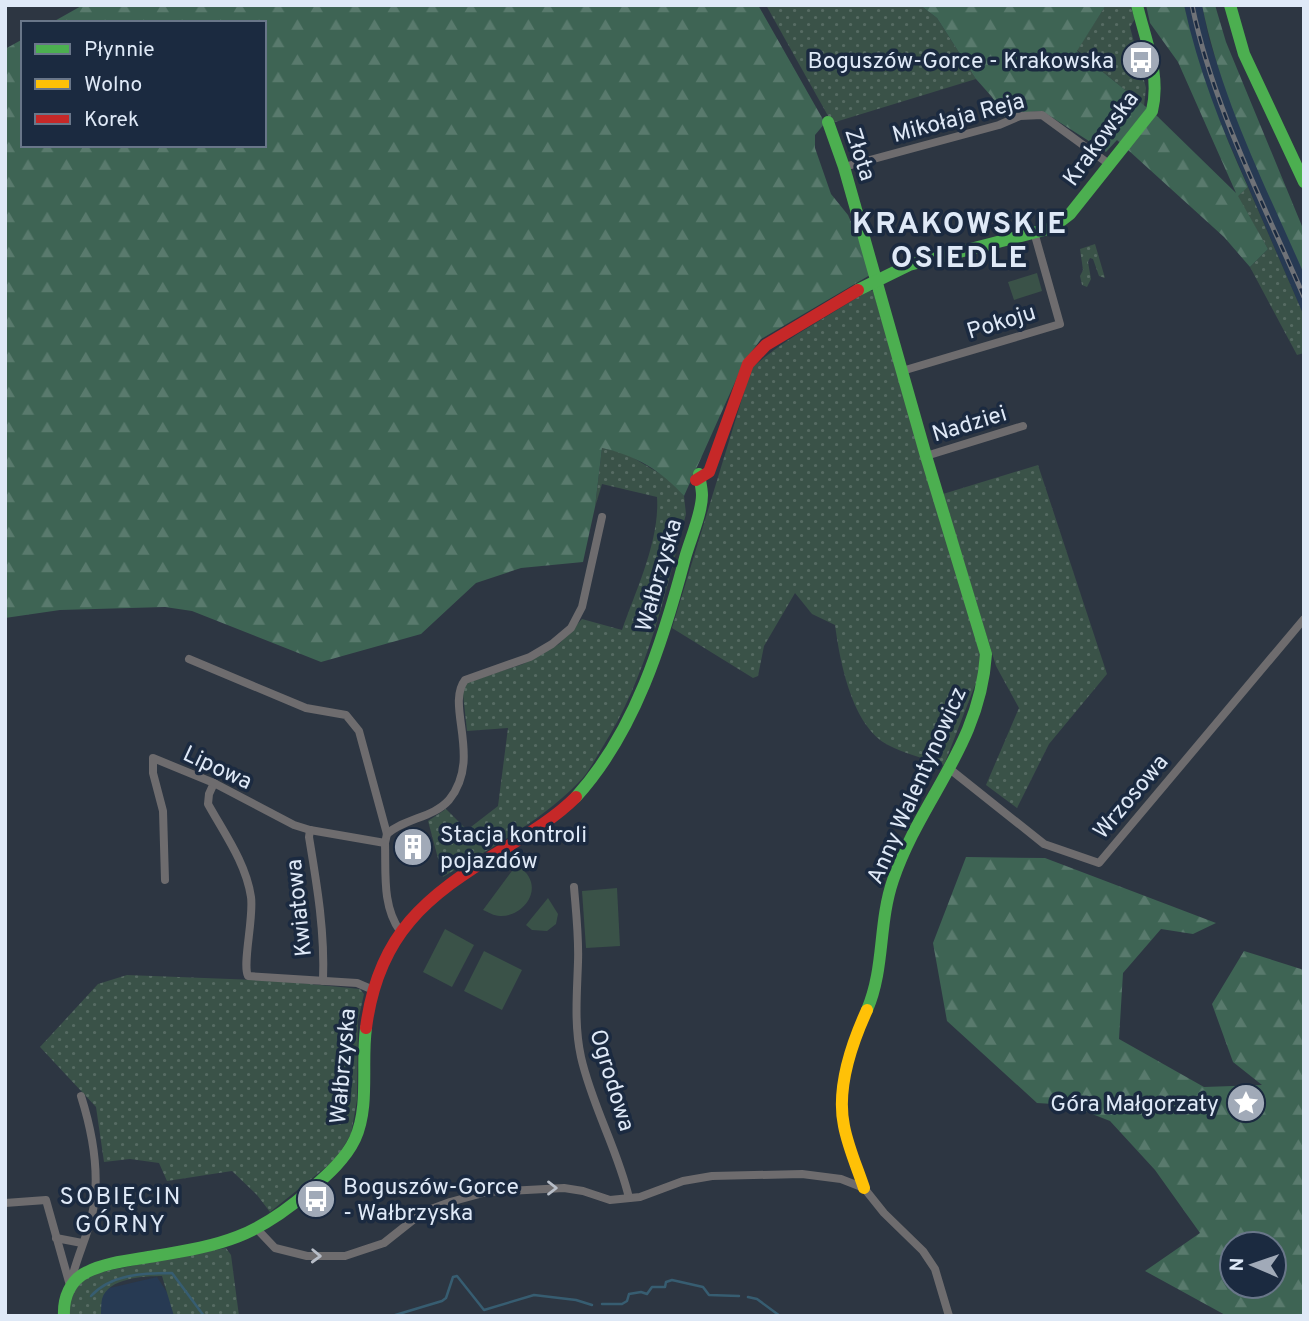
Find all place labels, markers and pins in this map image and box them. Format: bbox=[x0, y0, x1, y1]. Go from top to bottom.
bus stop icon: Boguszów-Gorce - Krakowska bbox=[1120, 39, 1162, 81]
place label: Boguszów-Gorce - Krakowska bbox=[808, 48, 1114, 77]
place label: Stacja kontroli pojazdów bbox=[440, 822, 587, 877]
building icon: Stacja kontroli pojazdów bbox=[392, 826, 434, 868]
place icon: Góra Małgorzaty bbox=[1225, 1082, 1267, 1124]
place label: Góra Małgorzaty bbox=[1050, 1091, 1219, 1120]
place label: Boguszów-Gorce - Wałbrzyska bbox=[343, 1174, 519, 1229]
bus stop icon: Boguszów-Gorce - Wałbrzyska bbox=[295, 1178, 337, 1220]

